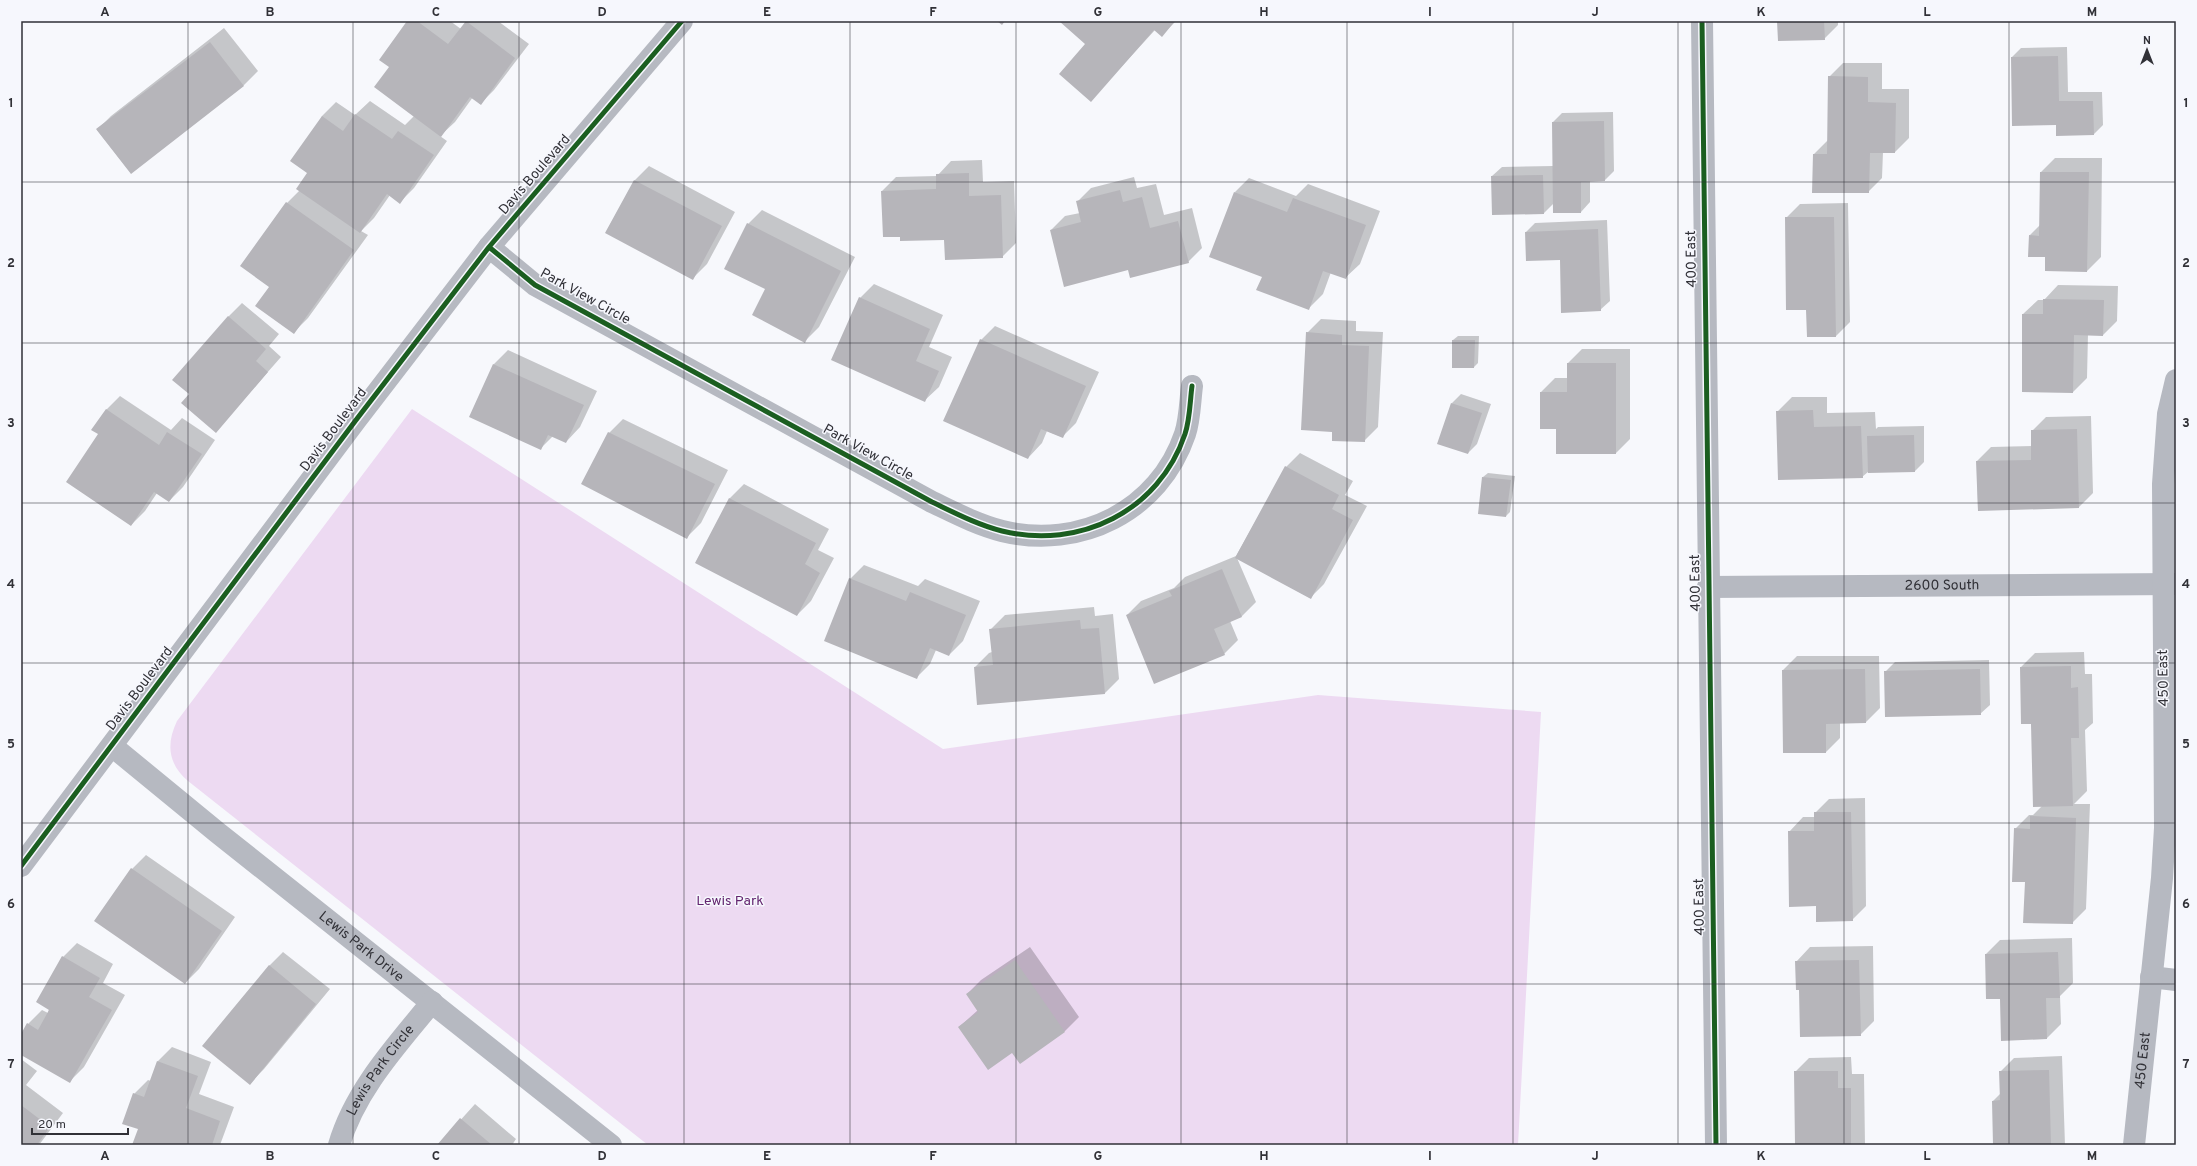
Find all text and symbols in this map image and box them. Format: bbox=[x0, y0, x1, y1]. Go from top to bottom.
text: A bbox=[100, 5, 110, 21]
text: B bbox=[266, 5, 275, 21]
text: C bbox=[432, 5, 440, 21]
text: D bbox=[597, 5, 607, 21]
text: E bbox=[763, 5, 771, 21]
text: F bbox=[929, 5, 937, 21]
text: G bbox=[1094, 5, 1103, 21]
text: H bbox=[1259, 5, 1269, 21]
text: I bbox=[1428, 5, 1432, 21]
text: J bbox=[1591, 5, 1599, 21]
text: K bbox=[1756, 5, 1766, 21]
text: L bbox=[1923, 5, 1931, 21]
text: M bbox=[2087, 5, 2097, 21]
north arrow bbox=[2127, 30, 2167, 70]
text: N bbox=[2143, 34, 2151, 48]
text: 1 bbox=[8, 96, 14, 112]
text: 1 bbox=[2183, 96, 2189, 112]
street label: Davis Boulevard bbox=[496, 131, 574, 219]
street label: 400 East bbox=[1683, 230, 1701, 288]
text: 2 bbox=[7, 256, 15, 272]
text: 2 bbox=[2182, 256, 2190, 272]
street label: Park View Circle bbox=[537, 265, 633, 329]
street label: Davis Boulevard bbox=[297, 385, 371, 475]
text: 3 bbox=[7, 416, 15, 432]
text: 3 bbox=[2182, 416, 2190, 432]
street label: Park View Circle bbox=[820, 421, 916, 485]
street label: 400 East bbox=[1687, 554, 1705, 612]
text: 4 bbox=[7, 577, 15, 593]
street label: 2600 South bbox=[1905, 577, 1979, 594]
text: 4 bbox=[2182, 577, 2190, 593]
street label: Davis Boulevard bbox=[103, 644, 177, 734]
street label: 450 East bbox=[2155, 649, 2173, 707]
text: 5 bbox=[7, 737, 15, 753]
text: 5 bbox=[2182, 737, 2190, 753]
street label: 400 East bbox=[1691, 878, 1709, 936]
park label: Lewis Park bbox=[696, 893, 764, 910]
text: 6 bbox=[7, 897, 15, 913]
text: 6 bbox=[2182, 897, 2190, 913]
street label: Lewis Park Drive bbox=[315, 908, 407, 986]
street label: Lewis Park Circle bbox=[343, 1021, 418, 1118]
street label: 450 East bbox=[2131, 1031, 2154, 1090]
text: 7 bbox=[8, 1057, 15, 1073]
text: 7 bbox=[2183, 1057, 2190, 1073]
scale bar bbox=[32, 1110, 128, 1136]
text: 20 m bbox=[38, 1117, 66, 1133]
text: A bbox=[100, 1149, 110, 1165]
text: B bbox=[266, 1149, 275, 1165]
text: C bbox=[432, 1149, 440, 1165]
text: D bbox=[597, 1149, 607, 1165]
text: E bbox=[763, 1149, 771, 1165]
text: F bbox=[929, 1149, 937, 1165]
text: G bbox=[1094, 1149, 1103, 1165]
text: H bbox=[1259, 1149, 1269, 1165]
text: I bbox=[1428, 1149, 1432, 1165]
text: J bbox=[1591, 1149, 1599, 1165]
text: K bbox=[1756, 1149, 1766, 1165]
text: L bbox=[1923, 1149, 1931, 1165]
text: M bbox=[2087, 1149, 2097, 1165]

